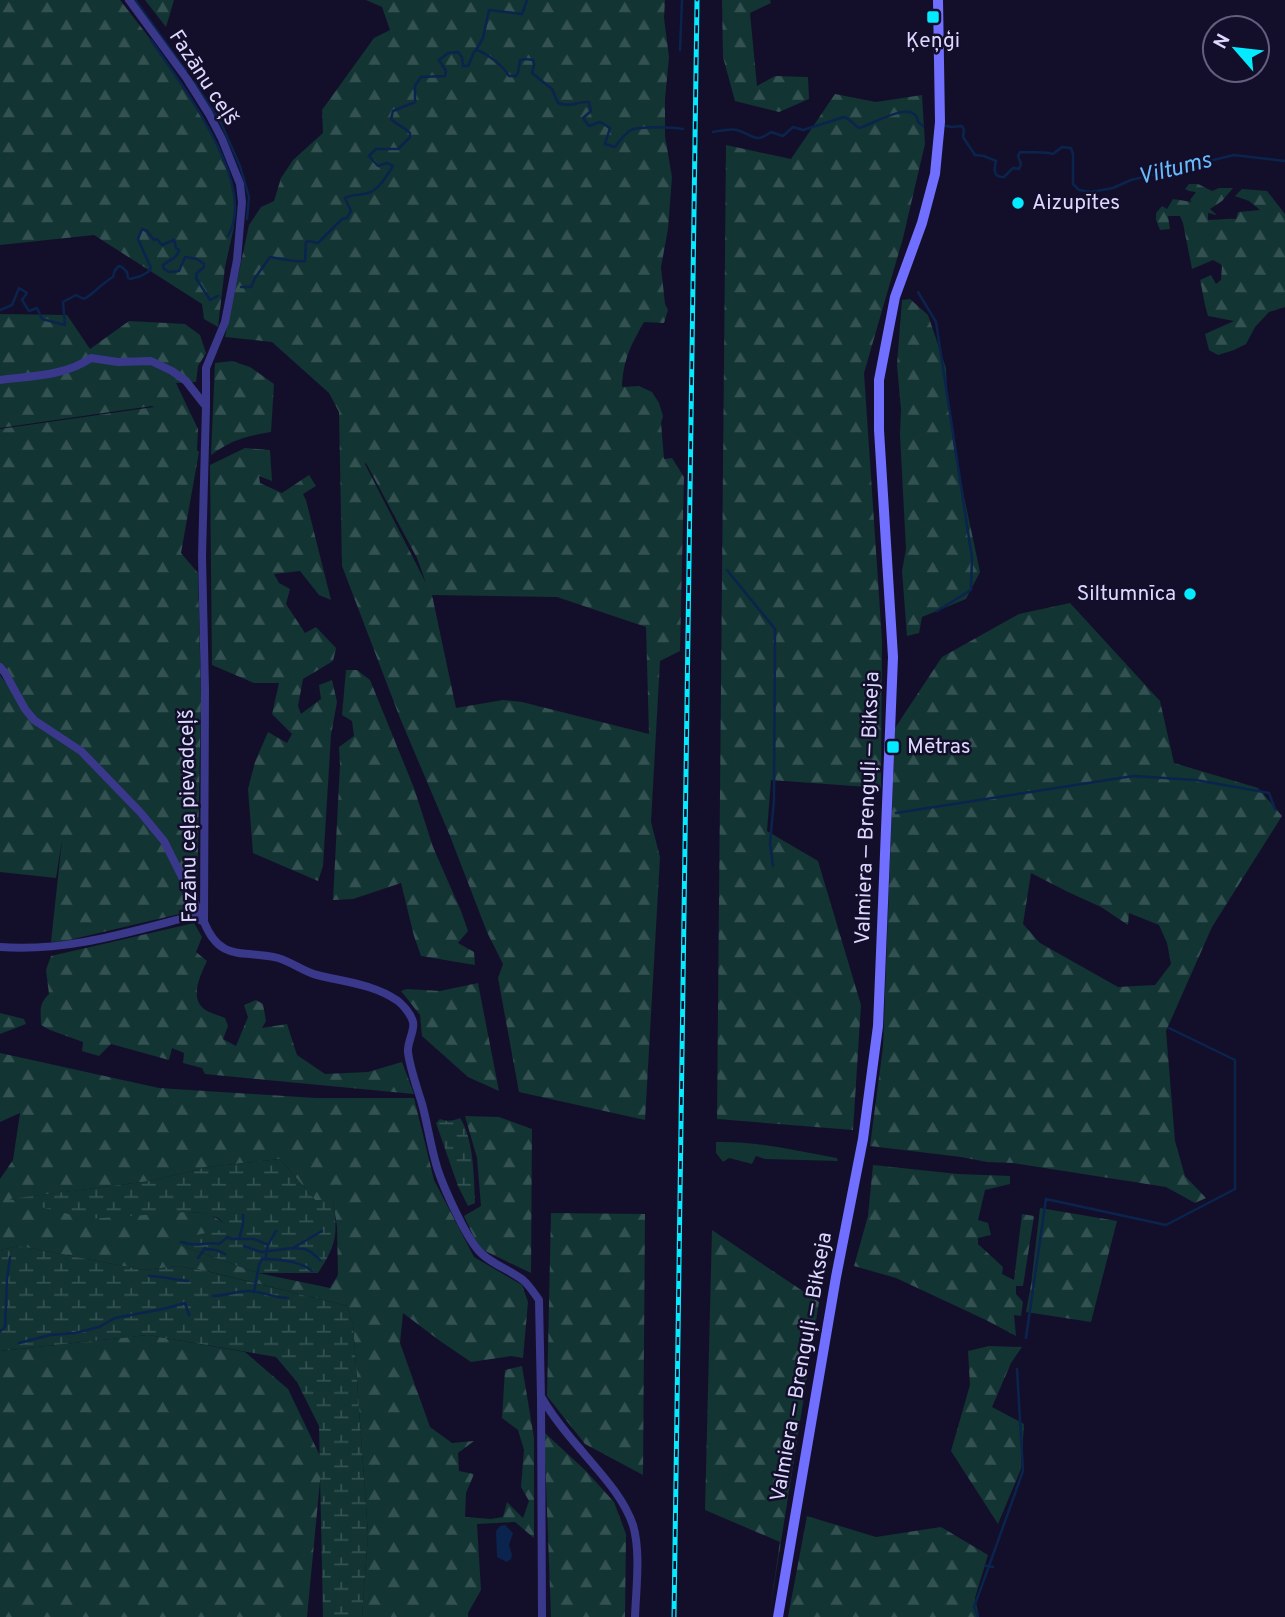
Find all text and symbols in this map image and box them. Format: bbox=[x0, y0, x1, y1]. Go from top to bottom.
marker: Ķeņģi bbox=[925, 9, 941, 25]
north arrow bbox=[1201, 14, 1271, 84]
street label: Fazānu ceļš bbox=[162, 25, 244, 131]
place label: Ķeņģi bbox=[906, 28, 960, 55]
text: N bbox=[1209, 30, 1237, 54]
water label: Viltums bbox=[1135, 147, 1215, 193]
place label: Aizupītes bbox=[1032, 190, 1120, 217]
marker: Aizupītes bbox=[1010, 195, 1026, 211]
place label: Siltumnīca bbox=[1077, 581, 1176, 608]
marker: Siltumnīca bbox=[1182, 586, 1198, 602]
street label: Valmiera — Brenguļi — Bikseja bbox=[850, 671, 886, 945]
street label: Fazānu ceļa pievadceļš bbox=[174, 709, 204, 923]
place label: Mētras bbox=[907, 734, 971, 761]
marker: Mētras bbox=[885, 739, 901, 755]
street label: Valmiera — Brenguļi — Bikseja bbox=[765, 1230, 839, 1504]

